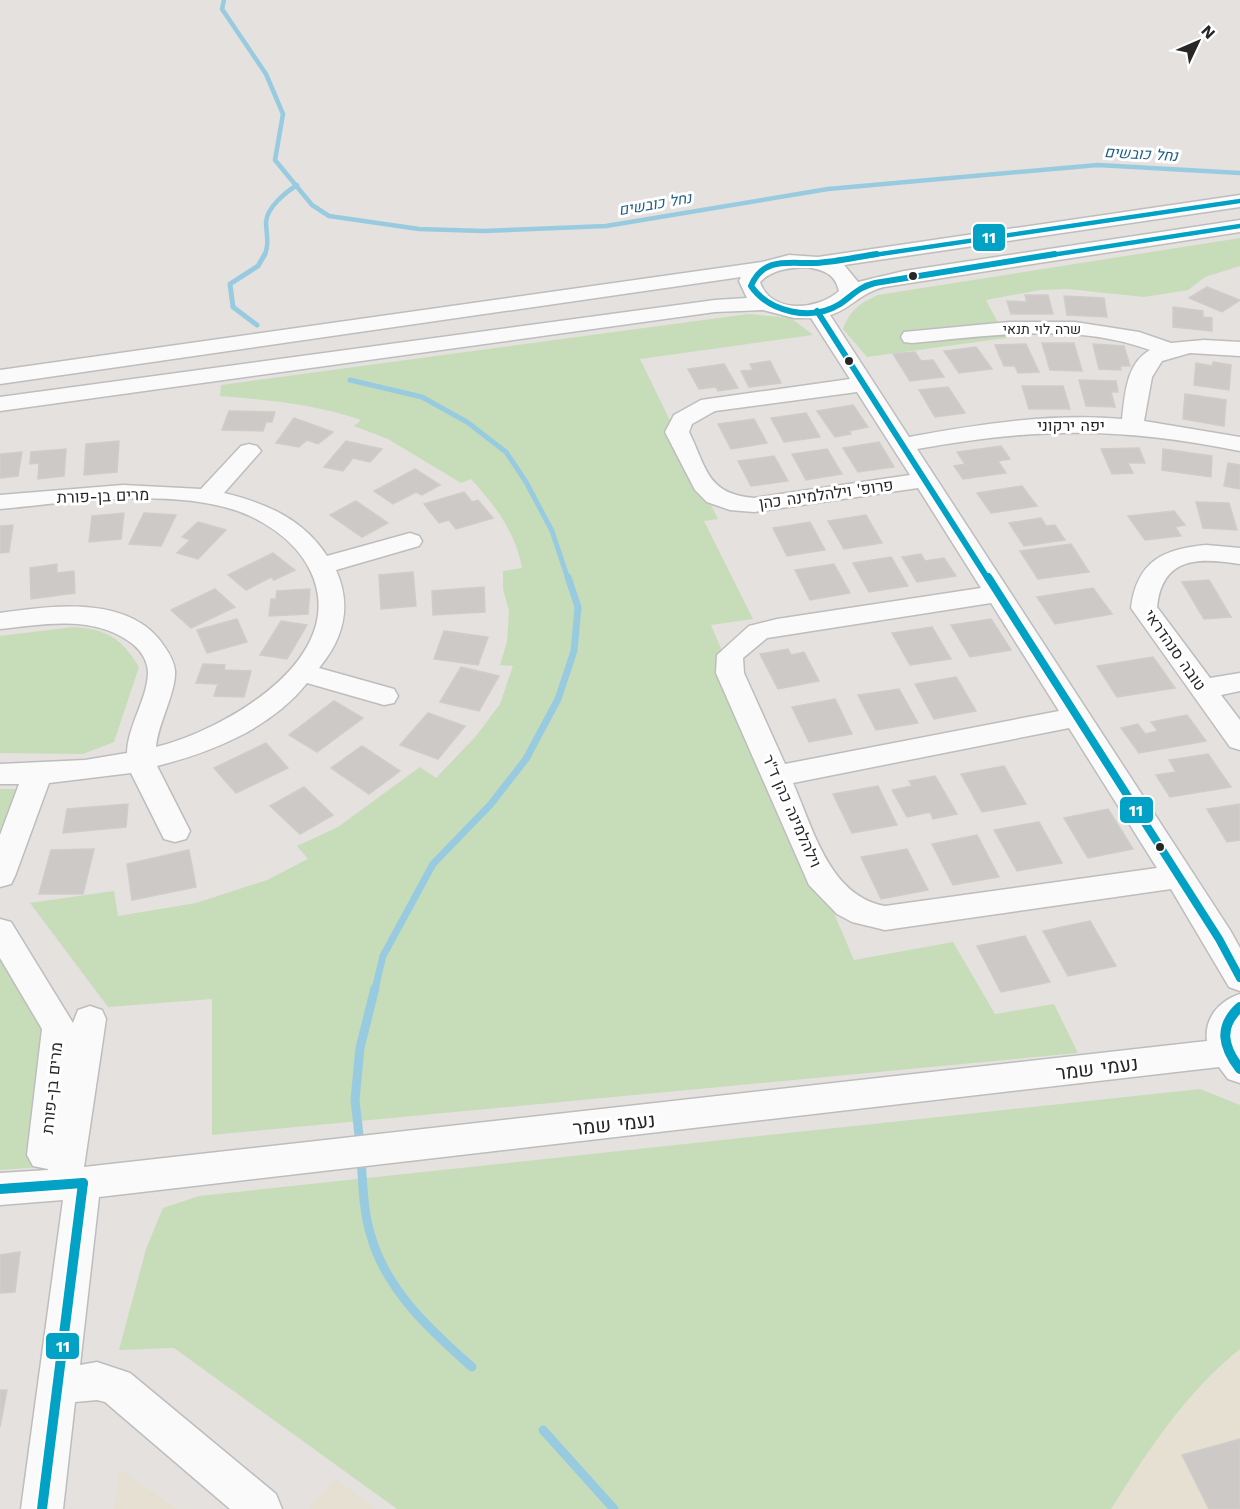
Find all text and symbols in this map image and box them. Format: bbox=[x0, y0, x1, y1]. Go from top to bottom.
north arrow bbox=[1168, 12, 1228, 72]
text: N bbox=[1197, 21, 1219, 43]
water label: נחל כובשים bbox=[1104, 143, 1180, 165]
water label: נחל כובשים bbox=[617, 188, 694, 219]
line badge: 11 bbox=[972, 223, 1006, 252]
text: 11 bbox=[982, 228, 996, 247]
unlabelled marker bbox=[907, 270, 919, 282]
street label: שרה לוי תנאי bbox=[1003, 321, 1081, 337]
unlabelled marker bbox=[843, 355, 855, 367]
street label: יפה ירקוני bbox=[1037, 416, 1105, 435]
street label: פרופ' וילהלמינה כהן bbox=[758, 475, 894, 513]
street label: מרים בן-פורת bbox=[57, 485, 149, 507]
street label: טובה סנהדראי bbox=[1140, 606, 1210, 694]
street label: וילהלמינה כהן ד"ר bbox=[759, 752, 825, 870]
line badge: 11 bbox=[1119, 796, 1154, 824]
text: 11 bbox=[1129, 801, 1143, 820]
unlabelled marker bbox=[1154, 841, 1166, 853]
street label: מרים בן-פורת bbox=[38, 1041, 66, 1135]
street label: נעמי שמר bbox=[1054, 1051, 1140, 1085]
street label: נעמי שמר bbox=[572, 1108, 656, 1140]
line badge: 11 bbox=[45, 1332, 80, 1360]
text: 11 bbox=[56, 1337, 70, 1356]

